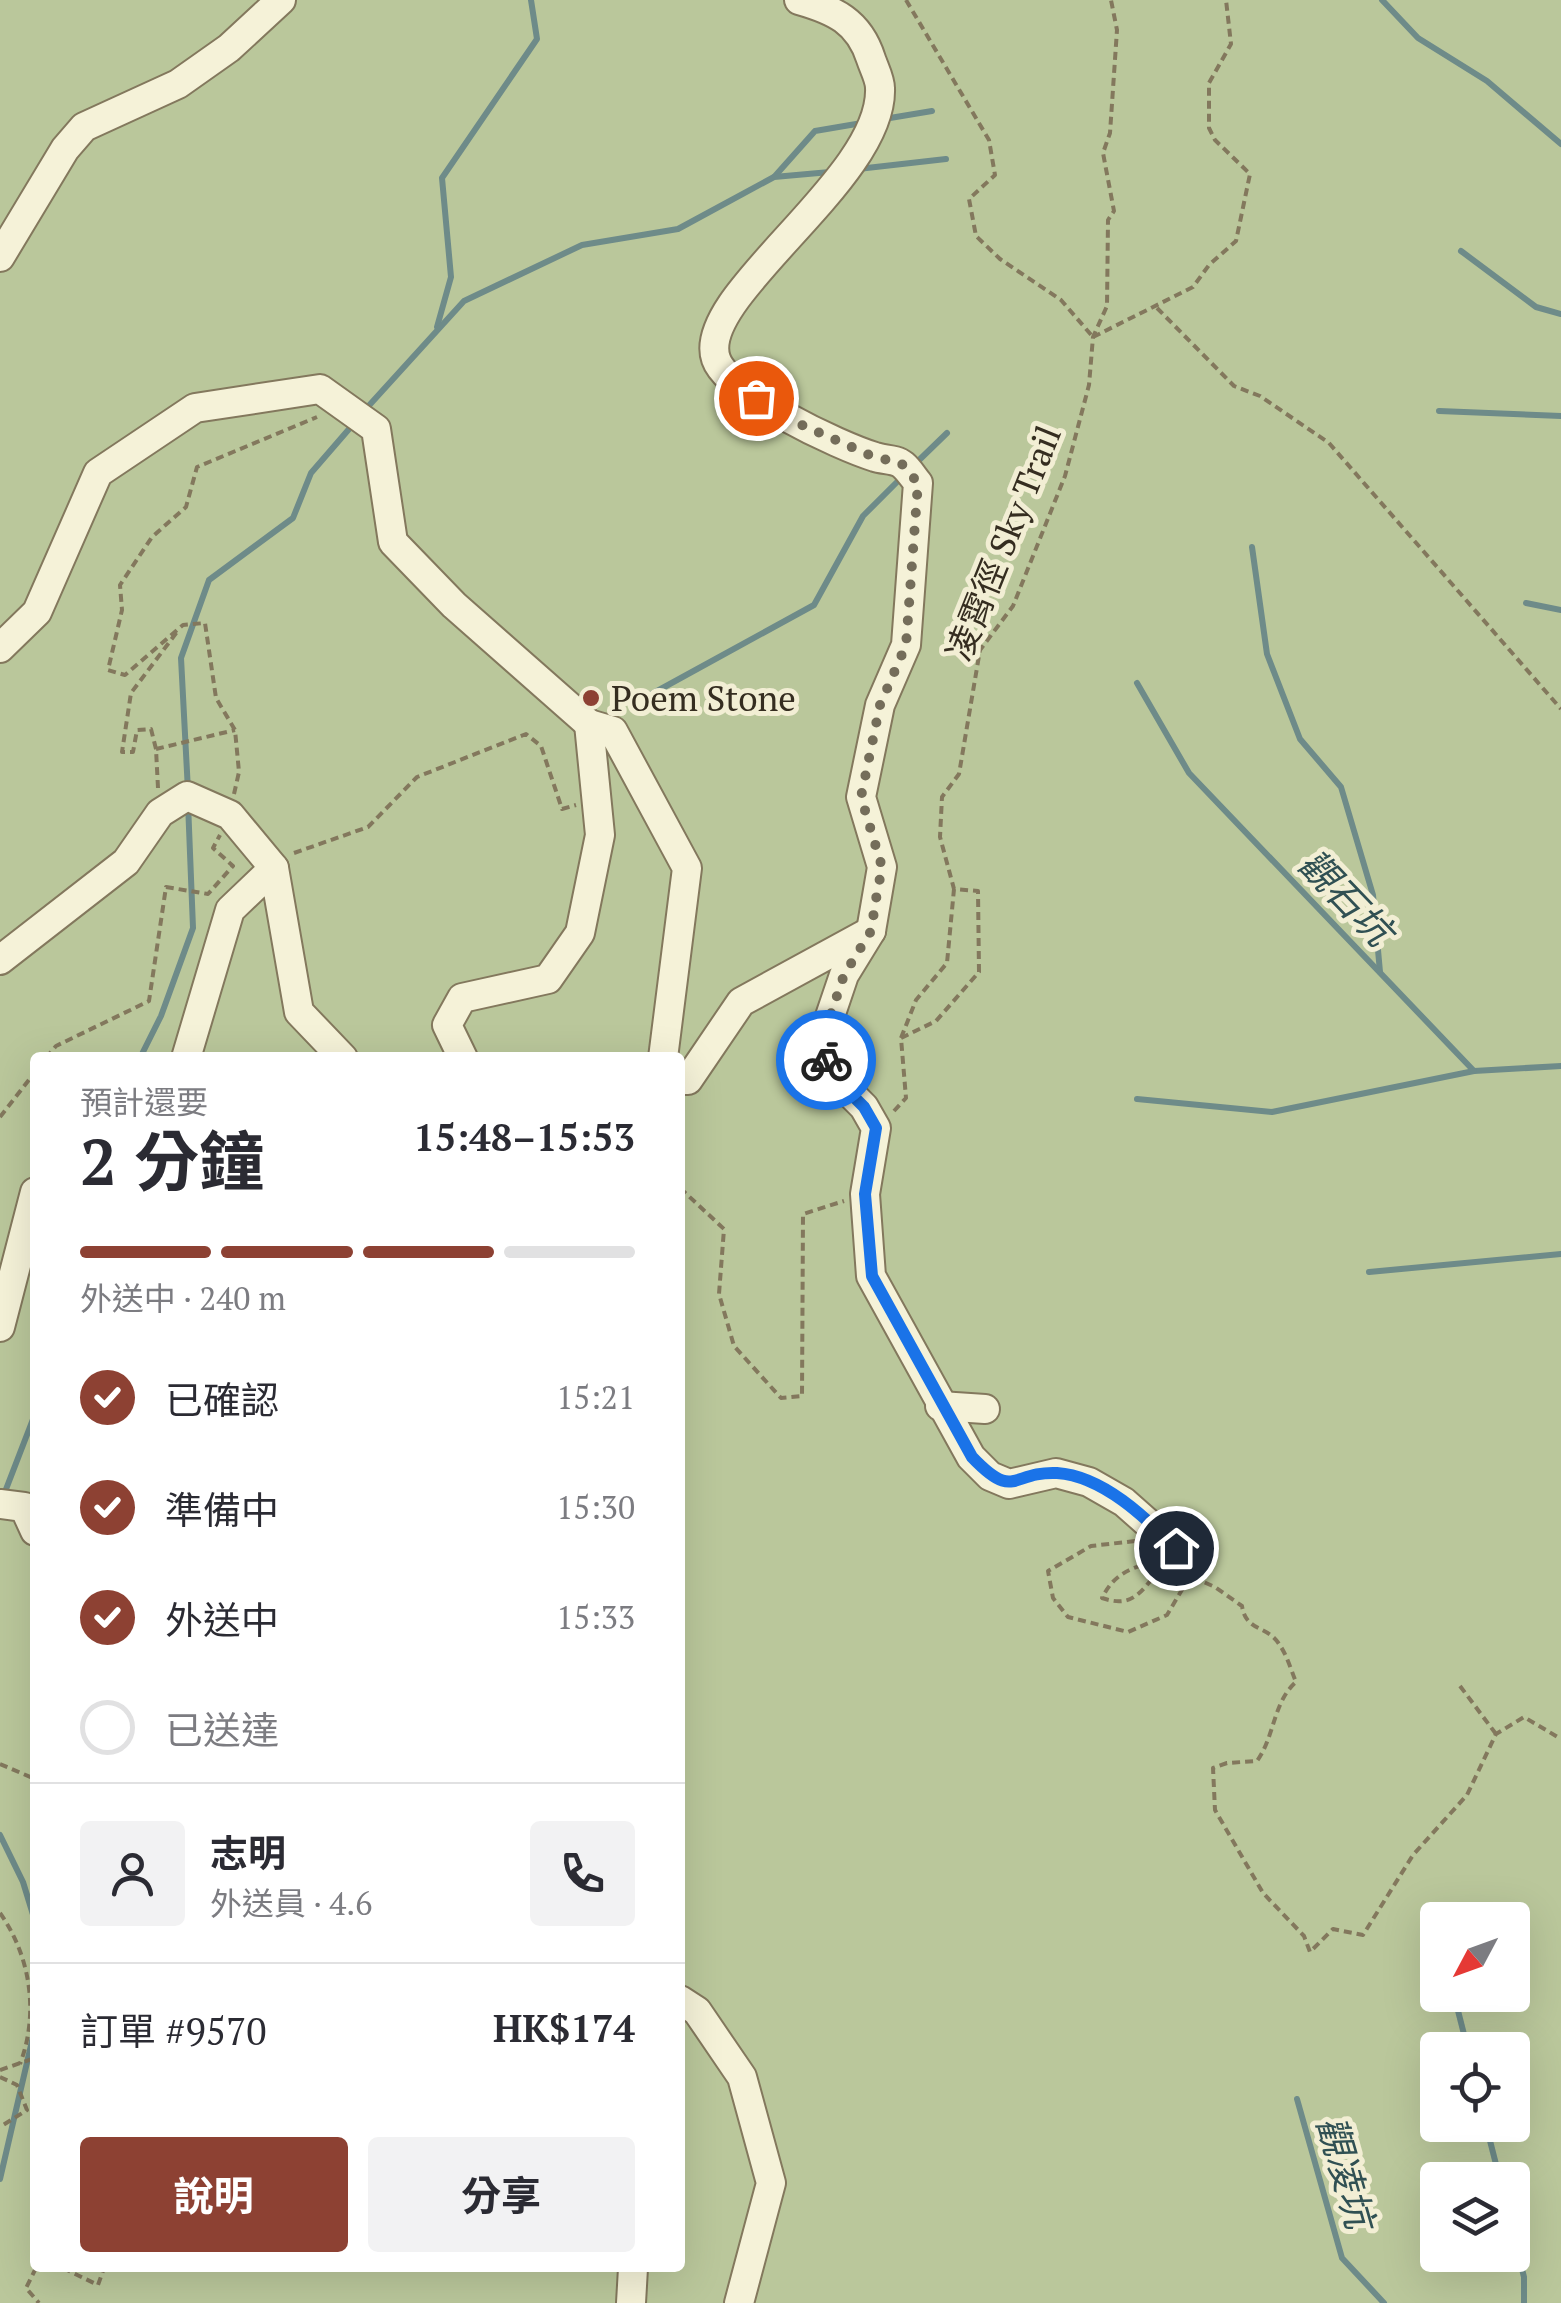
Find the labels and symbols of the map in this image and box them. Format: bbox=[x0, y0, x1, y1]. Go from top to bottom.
pin bbox=[714, 356, 799, 441]
street label: 凌霄徑 Sky Trail bbox=[935, 419, 1071, 667]
place label: Poem Stone bbox=[611, 675, 796, 721]
marker: Poem Stone bbox=[580, 687, 602, 709]
water label: 觀石坑 bbox=[1288, 839, 1407, 959]
courier bbox=[776, 1010, 876, 1110]
pin bbox=[1134, 1506, 1219, 1591]
north arrow bbox=[1420, 1902, 1530, 2012]
water label: 觀凌坑 bbox=[1306, 2110, 1387, 2238]

